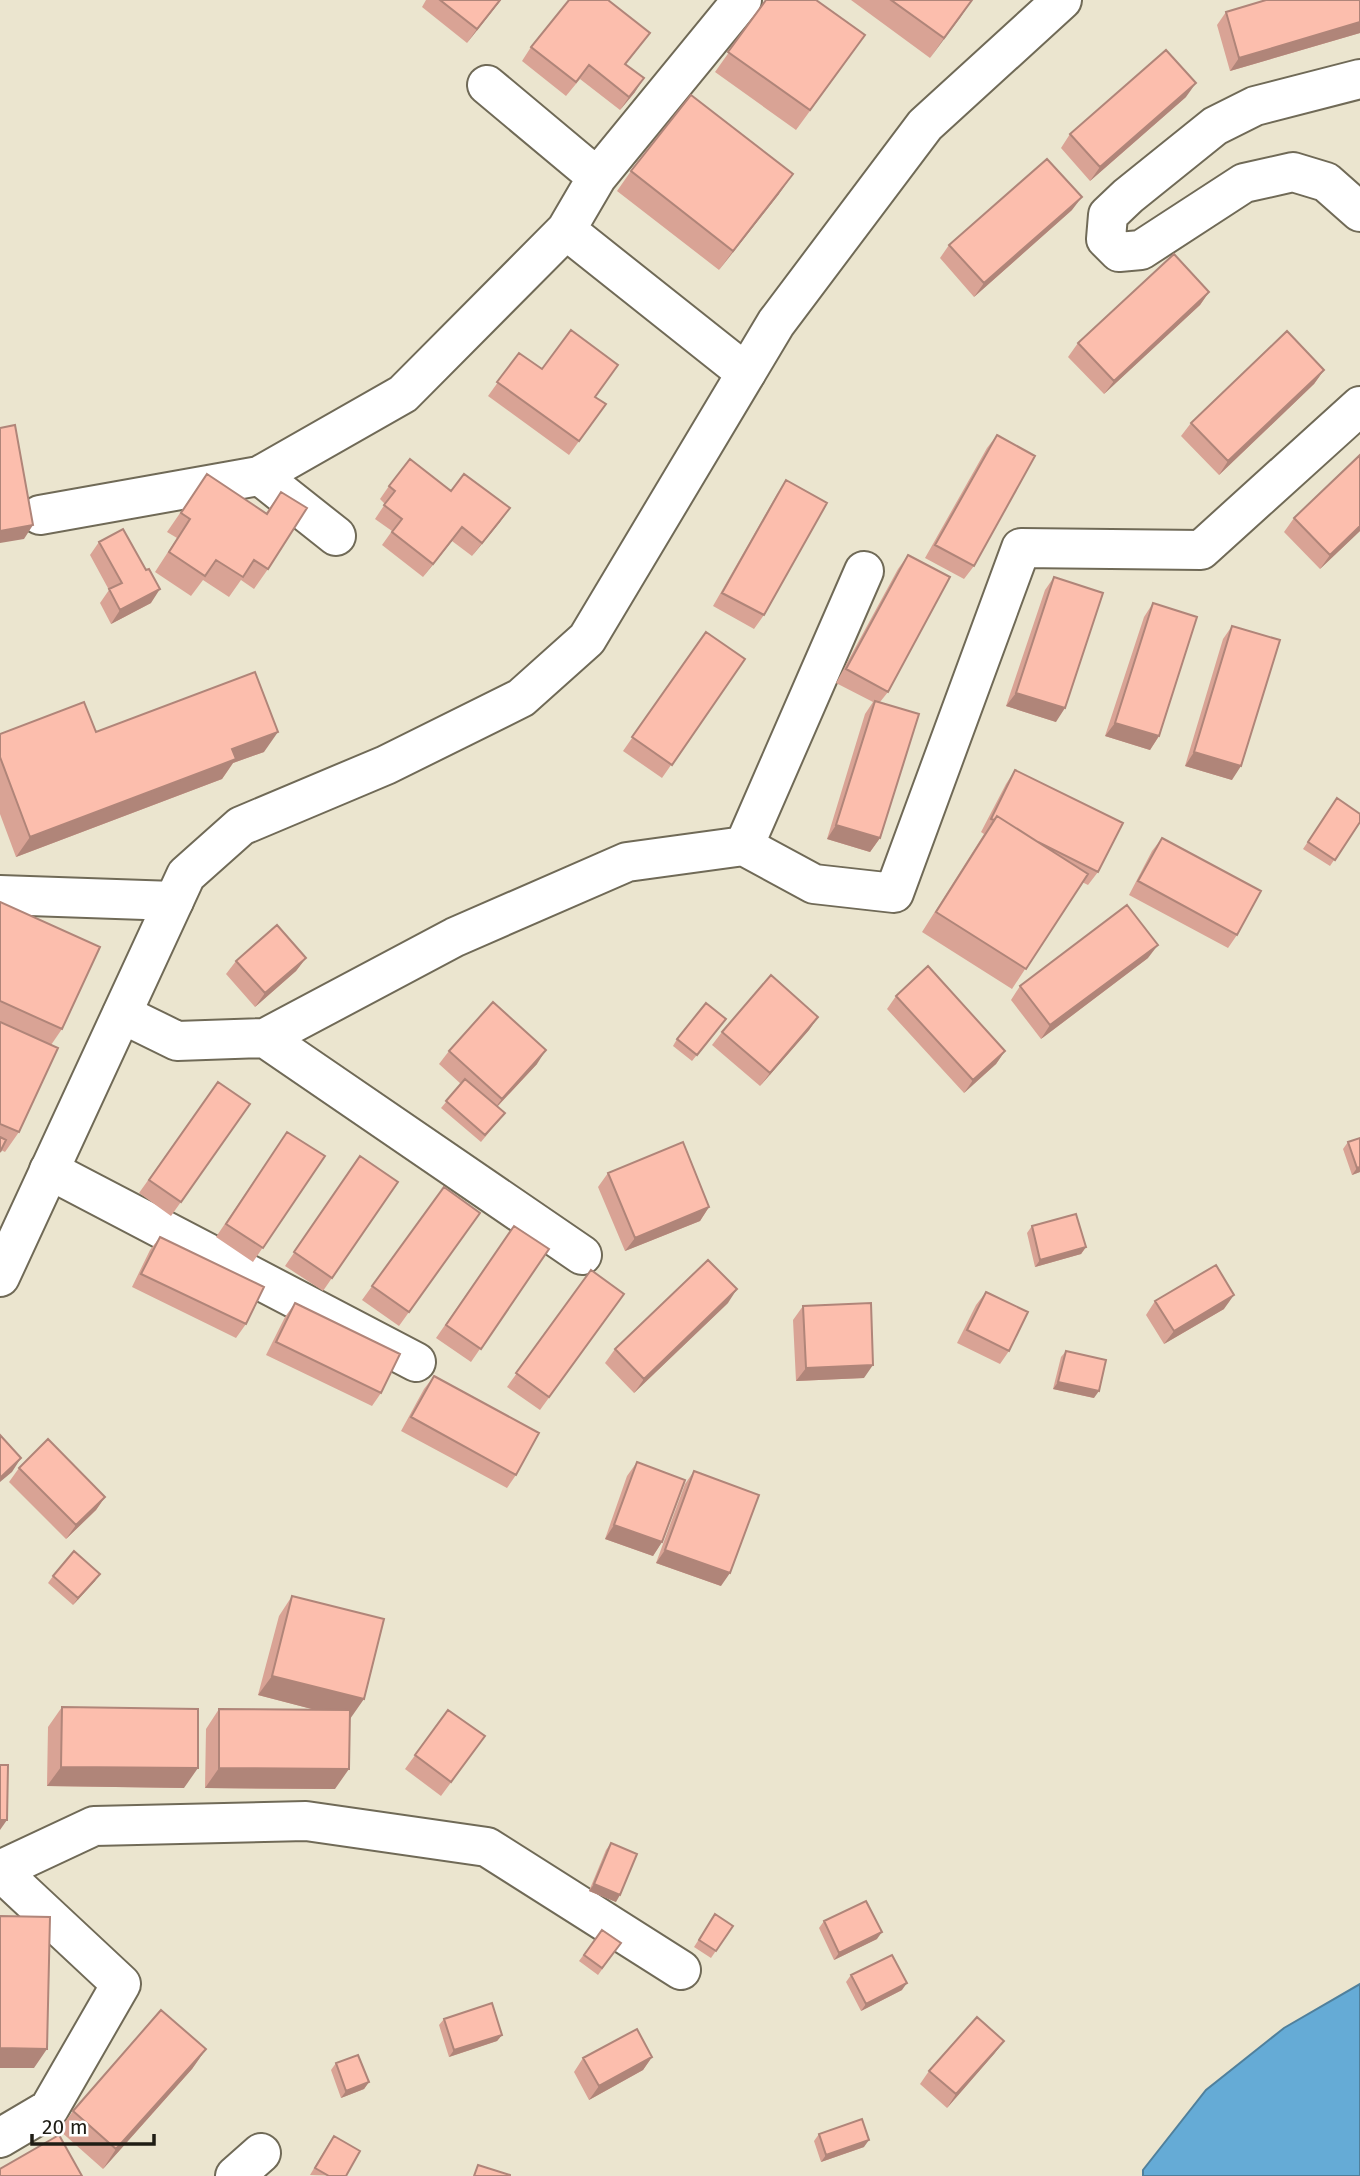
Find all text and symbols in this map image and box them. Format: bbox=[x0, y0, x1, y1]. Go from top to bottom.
scale bar bbox=[32, 2102, 154, 2146]
text: 20 m bbox=[42, 2114, 88, 2140]

